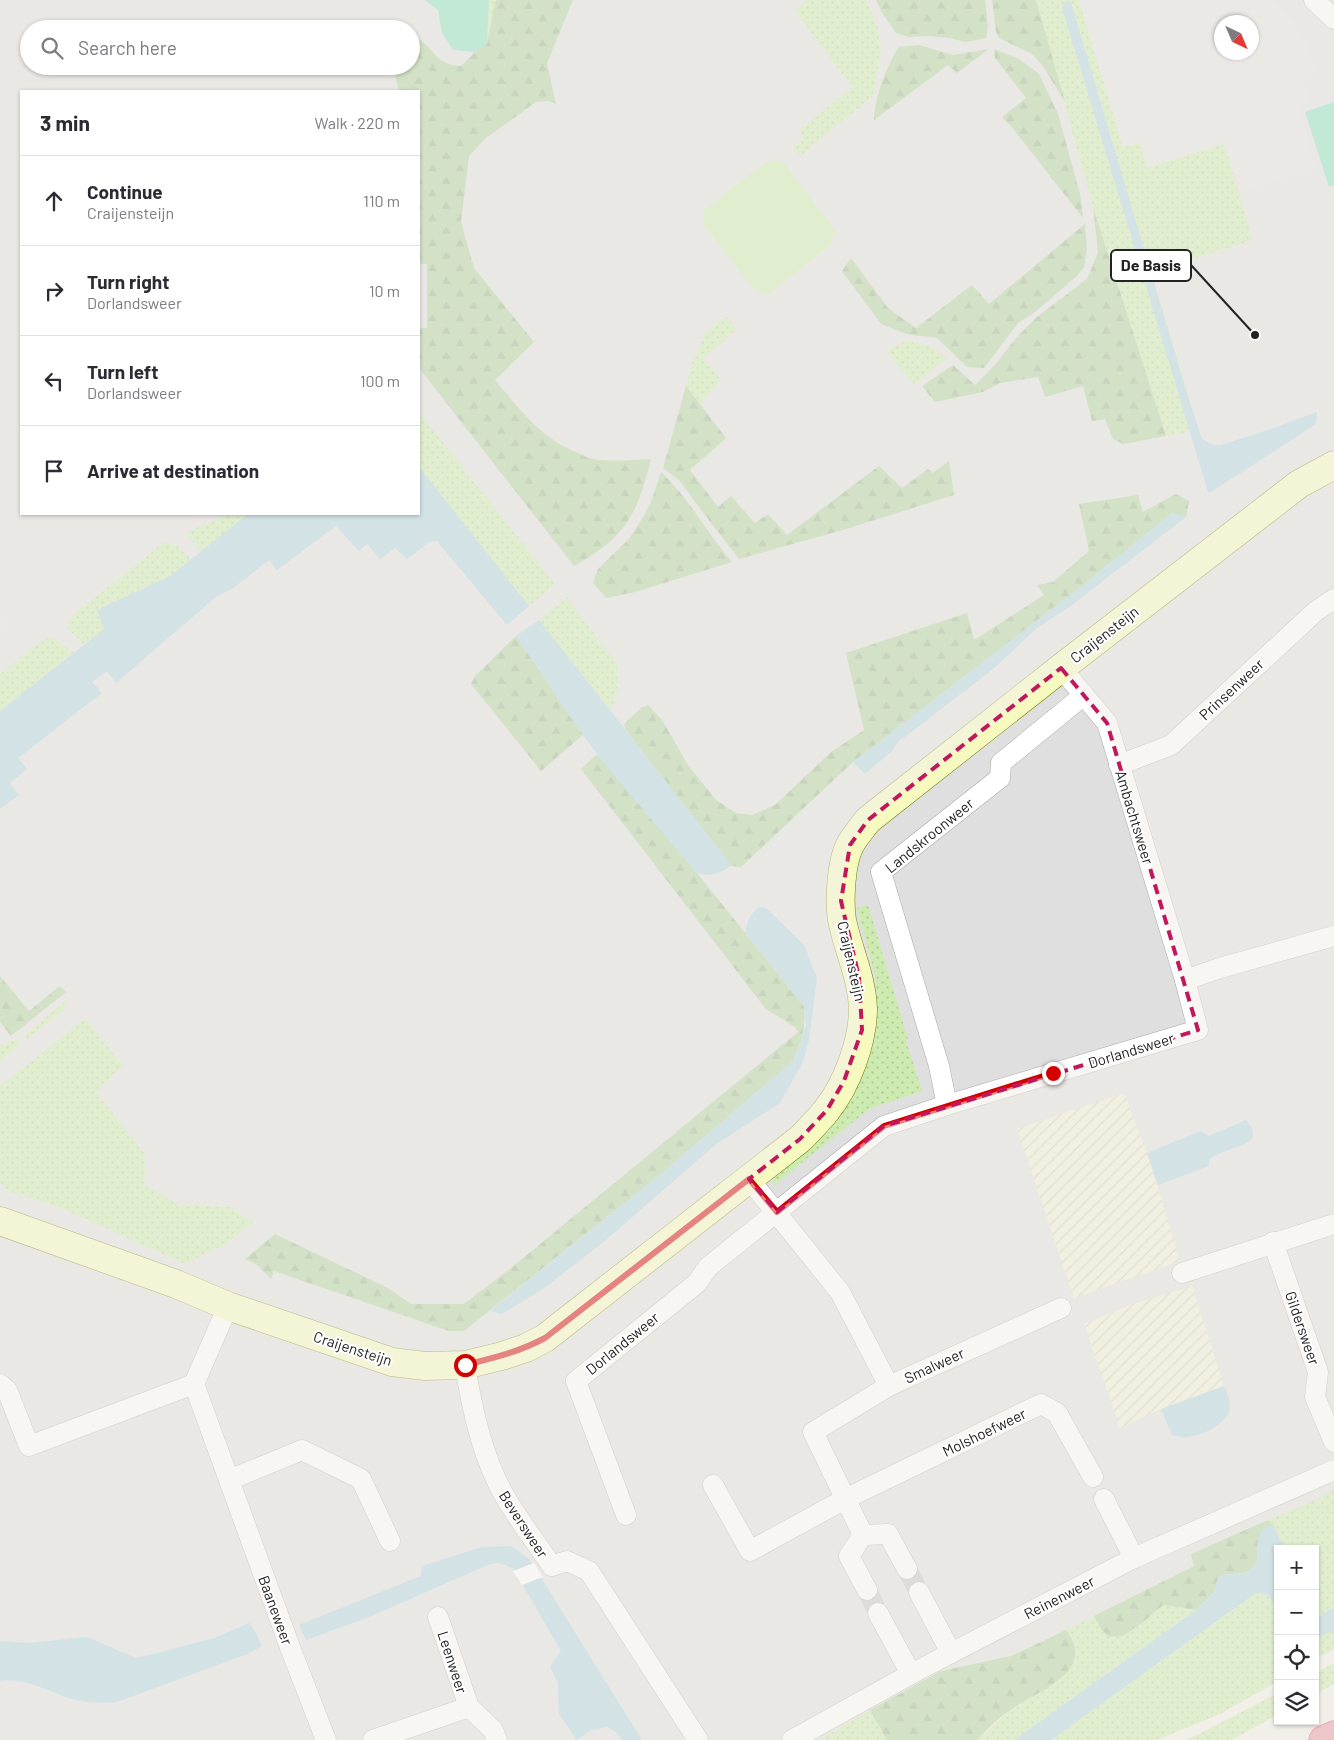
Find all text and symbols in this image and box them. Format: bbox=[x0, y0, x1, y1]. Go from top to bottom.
north arrow bbox=[1214, 15, 1259, 60]
search box bbox=[20, 20, 420, 75]
icon: search bbox=[38, 34, 66, 62]
text: Search here bbox=[78, 36, 177, 59]
text: 3 min bbox=[40, 110, 90, 135]
text: Walk · 220 m bbox=[314, 113, 400, 132]
text: Continue bbox=[87, 180, 163, 203]
icon: ahead bbox=[40, 187, 68, 215]
text: 110 m bbox=[363, 191, 400, 210]
text: Craijensteijn bbox=[87, 203, 174, 222]
callout: De Basis bbox=[1111, 250, 1191, 281]
text: De Basis bbox=[1121, 255, 1181, 274]
text: Turn right bbox=[87, 270, 169, 293]
icon: right bbox=[40, 277, 68, 305]
text: 10 m bbox=[369, 281, 400, 300]
text: Dorlandsweer bbox=[87, 293, 182, 312]
text: Turn left bbox=[87, 360, 158, 383]
icon: left bbox=[40, 367, 68, 395]
text: 100 m bbox=[360, 371, 400, 390]
text: Dorlandsweer bbox=[87, 383, 182, 402]
icon: arrive bbox=[40, 457, 68, 485]
text: Arrive at destination bbox=[87, 459, 259, 482]
street label: Craijensteijn bbox=[1066, 602, 1142, 666]
street label: Prinsenweer bbox=[1195, 654, 1267, 723]
street label: Ambachtsweer bbox=[1112, 768, 1158, 867]
street label: Landskroonweer bbox=[881, 793, 977, 876]
street label: Craijensteijn bbox=[834, 919, 870, 1003]
street label: Dorlandsweer bbox=[1086, 1028, 1177, 1072]
route end bbox=[1042, 1062, 1065, 1085]
street label: Gildersweer bbox=[1282, 1289, 1324, 1368]
street label: Dorlandsweer bbox=[582, 1308, 663, 1378]
street label: Craijensteijn bbox=[311, 1327, 395, 1369]
street label: Smalweer bbox=[901, 1343, 967, 1387]
route start bbox=[454, 1354, 477, 1377]
street label: Molshoefweer bbox=[939, 1404, 1029, 1460]
street label: Beversweer bbox=[496, 1487, 553, 1561]
map controls bbox=[1274, 1545, 1319, 1725]
button: + bbox=[1274, 1545, 1319, 1590]
street label: Reinenweer bbox=[1021, 1571, 1098, 1622]
street label: Baaneweer bbox=[255, 1573, 297, 1648]
button: − bbox=[1274, 1590, 1319, 1635]
street label: Leenweer bbox=[434, 1629, 472, 1696]
button: locate bbox=[1274, 1635, 1319, 1680]
button: layers bbox=[1274, 1680, 1319, 1725]

